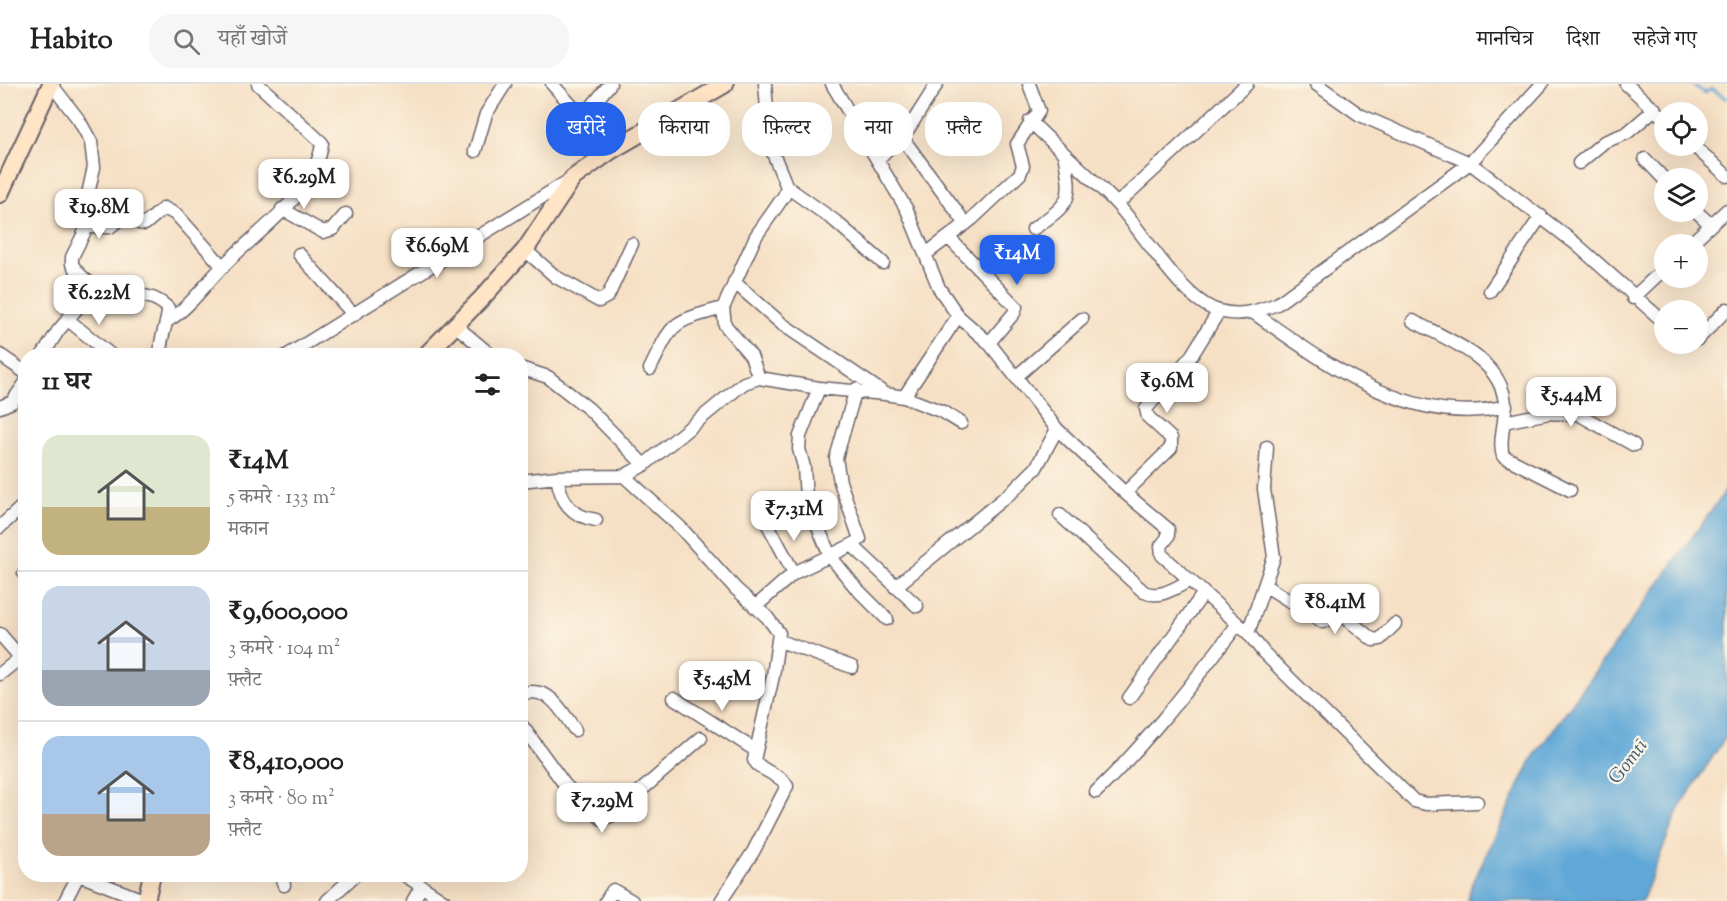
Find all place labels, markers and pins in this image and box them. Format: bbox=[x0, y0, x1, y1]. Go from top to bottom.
pin: ₹6.29M bbox=[255, 159, 353, 210]
pin: ₹19.8M bbox=[50, 189, 148, 240]
pin: ₹6.69M bbox=[388, 228, 486, 279]
pin: ₹14M bbox=[981, 235, 1053, 286]
pin: ₹6.22M bbox=[50, 275, 148, 326]
pin: ₹9.6M bbox=[1125, 363, 1209, 414]
pin: ₹5.44M bbox=[1522, 377, 1620, 428]
pin: ₹7.31M bbox=[745, 491, 843, 542]
pin: ₹8.41M bbox=[1286, 584, 1384, 635]
pin: ₹5.45M bbox=[673, 661, 771, 712]
pin: ₹7.29M bbox=[553, 783, 651, 834]

